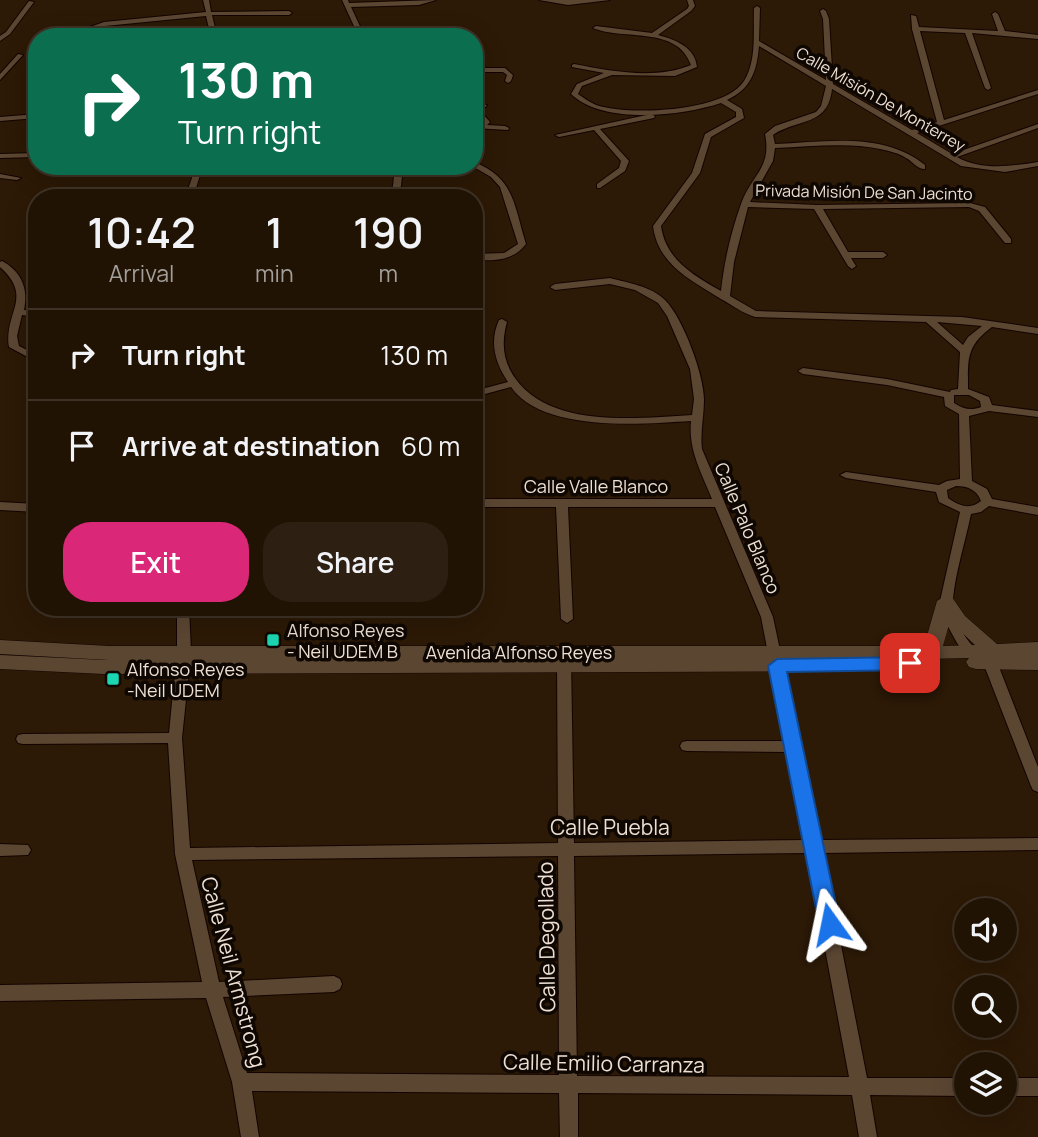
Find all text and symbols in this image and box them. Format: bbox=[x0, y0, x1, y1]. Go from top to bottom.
street label: Calle Misión De Monterrey bbox=[792, 41, 970, 157]
text: 130 m bbox=[178, 46, 314, 113]
icon: right bbox=[63, 56, 154, 147]
text: Turn right bbox=[178, 110, 321, 154]
street label: Privada Misión De San Jacinto bbox=[755, 179, 973, 205]
text: 10:42 bbox=[87, 203, 196, 261]
text: 1 bbox=[265, 203, 283, 261]
text: 190 bbox=[353, 203, 424, 261]
text: Arrival bbox=[109, 257, 174, 289]
text: min bbox=[255, 257, 294, 289]
text: m bbox=[379, 257, 398, 289]
icon: right bbox=[63, 336, 101, 374]
text: Turn right bbox=[122, 337, 246, 373]
text: 130 m bbox=[380, 337, 448, 373]
icon: arrive bbox=[63, 427, 101, 465]
text: Arrive at destination bbox=[122, 428, 380, 464]
text: 60 m bbox=[401, 428, 460, 464]
street label: Calle Palo Blanco bbox=[710, 459, 786, 597]
street label: Calle Valle Blanco bbox=[524, 474, 668, 498]
button: Exit bbox=[63, 522, 249, 602]
button: Share bbox=[263, 522, 448, 602]
place label: Alfonso Reyes - Neil UDEM B bbox=[287, 618, 404, 663]
marker: Alfonso Reyes - Neil UDEM B bbox=[265, 632, 281, 648]
pin bbox=[880, 633, 940, 693]
street label: Avenida Alfonso Reyes bbox=[426, 640, 612, 664]
icon: arrive bbox=[891, 644, 929, 682]
place label: Alfonso Reyes -Neil UDEM bbox=[127, 657, 244, 702]
marker: Alfonso Reyes -Neil UDEM bbox=[105, 671, 121, 687]
street label: Calle Puebla bbox=[550, 813, 670, 841]
street label: Calle Degollado bbox=[531, 861, 561, 1013]
street label: Calle Neil Armstrong bbox=[195, 874, 273, 1070]
position arrow bbox=[793, 887, 867, 961]
map controls bbox=[954, 898, 1017, 1115]
button: sound bbox=[954, 898, 1017, 961]
button: search bbox=[954, 975, 1017, 1038]
street label: Calle Emilio Carranza bbox=[503, 1047, 705, 1079]
button: layers bbox=[954, 1052, 1017, 1115]

